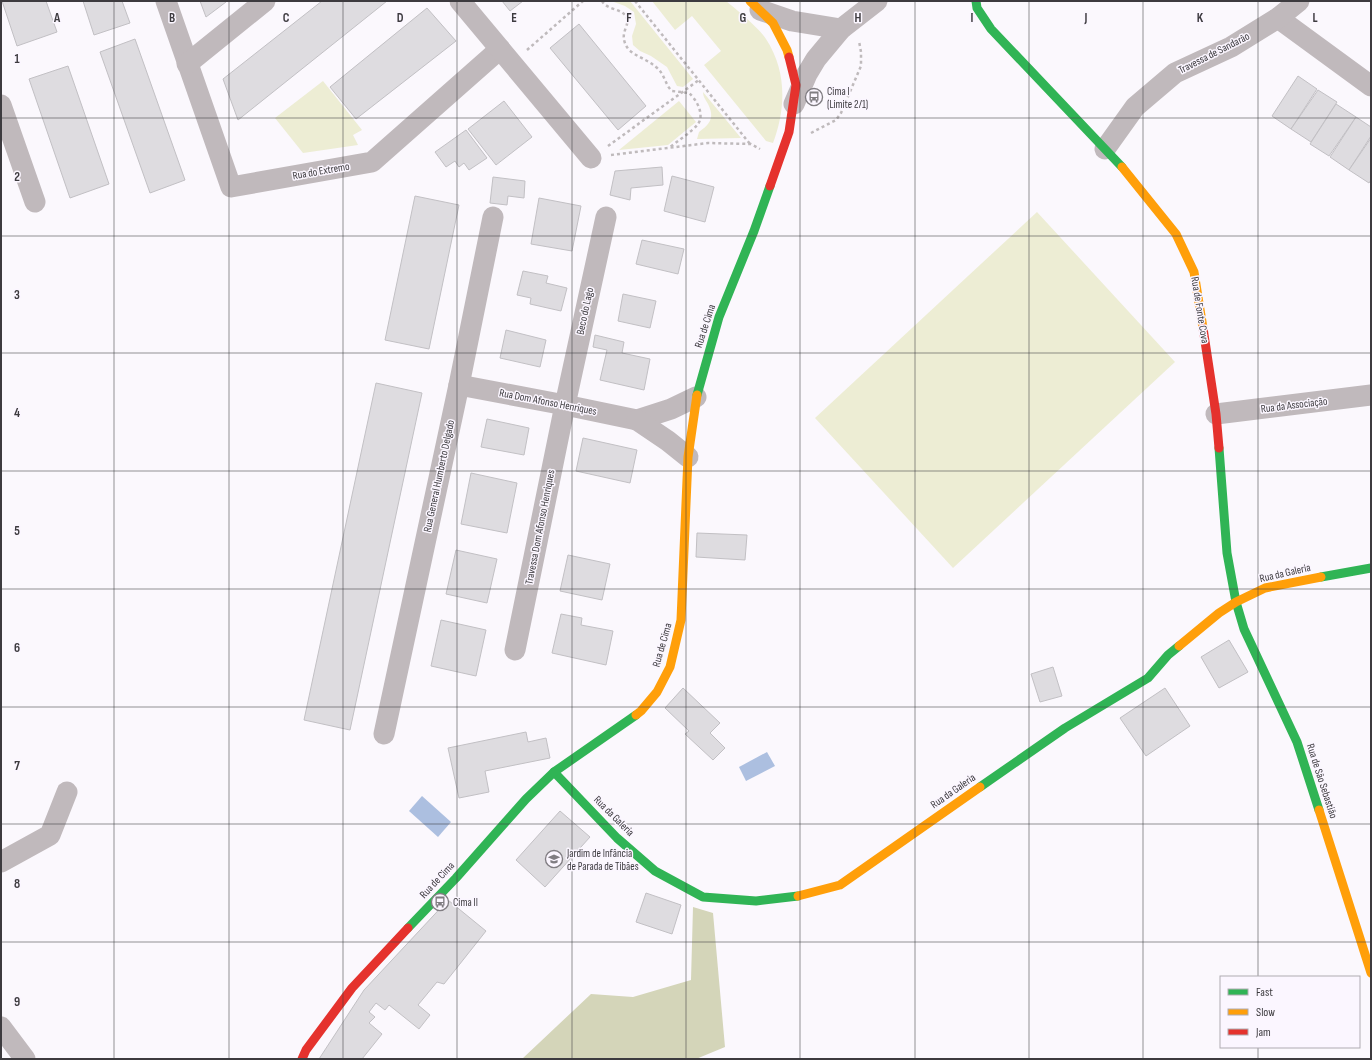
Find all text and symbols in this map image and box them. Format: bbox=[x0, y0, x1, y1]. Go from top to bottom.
text: A bbox=[53, 10, 61, 26]
text: B bbox=[169, 10, 175, 26]
text: C bbox=[283, 10, 290, 26]
text: D bbox=[397, 10, 404, 26]
text: E bbox=[511, 10, 517, 26]
text: F bbox=[626, 10, 632, 26]
text: G bbox=[740, 10, 747, 26]
text: H bbox=[855, 10, 862, 26]
text: I bbox=[971, 10, 974, 26]
text: J bbox=[1084, 10, 1088, 26]
text: K bbox=[1197, 10, 1204, 26]
text: L bbox=[1312, 10, 1318, 26]
street label: Travessa de Sandarão bbox=[1176, 29, 1252, 77]
text: 1 bbox=[14, 51, 20, 67]
place label: Cima I (Limite 2/1) bbox=[827, 85, 868, 111]
bus stop icon: Cima I (Limite 2/1) bbox=[804, 87, 824, 107]
street label: Rua do Extremo bbox=[292, 160, 351, 182]
text: 2 bbox=[14, 169, 20, 185]
street label: Rua de Fonte Cova bbox=[1188, 276, 1212, 344]
street label: Beco do Lago bbox=[574, 286, 596, 336]
text: 3 bbox=[14, 287, 20, 303]
street label: Rua de Cima bbox=[692, 303, 718, 349]
street label: Rua Dom Afonso Henriques bbox=[498, 386, 598, 418]
street label: Rua da Associação bbox=[1260, 394, 1328, 416]
text: 4 bbox=[14, 405, 20, 421]
street label: Rua General Humberto Delgado bbox=[421, 418, 457, 533]
street label: Travessa Dom Afonso Henriques bbox=[522, 469, 558, 585]
text: 5 bbox=[14, 523, 20, 539]
street label: Rua da Galeria bbox=[1258, 561, 1312, 585]
street label: Rua de Cima bbox=[650, 622, 674, 668]
text: 6 bbox=[14, 640, 20, 656]
street label: Rua de São Sebastião bbox=[1304, 742, 1340, 820]
text: 7 bbox=[14, 758, 20, 774]
street label: Rua da Galeria bbox=[928, 771, 978, 811]
street label: Rua da Galeria bbox=[591, 793, 637, 839]
place label: Jardim de Infância de Parada de Tibães bbox=[566, 847, 639, 873]
school or university icon: Jardim de Infância de Parada de Tibães bbox=[544, 849, 564, 869]
street label: Rua de Cima bbox=[417, 859, 457, 901]
text: 8 bbox=[14, 876, 20, 892]
bus stop icon: Cima II bbox=[430, 892, 450, 912]
place label: Cima II bbox=[453, 896, 478, 909]
legend bbox=[1220, 976, 1360, 1048]
text: Fast bbox=[1256, 985, 1273, 1000]
text: 9 bbox=[14, 994, 20, 1010]
text: Slow bbox=[1256, 1005, 1275, 1020]
text: Jam bbox=[1255, 1025, 1271, 1040]

